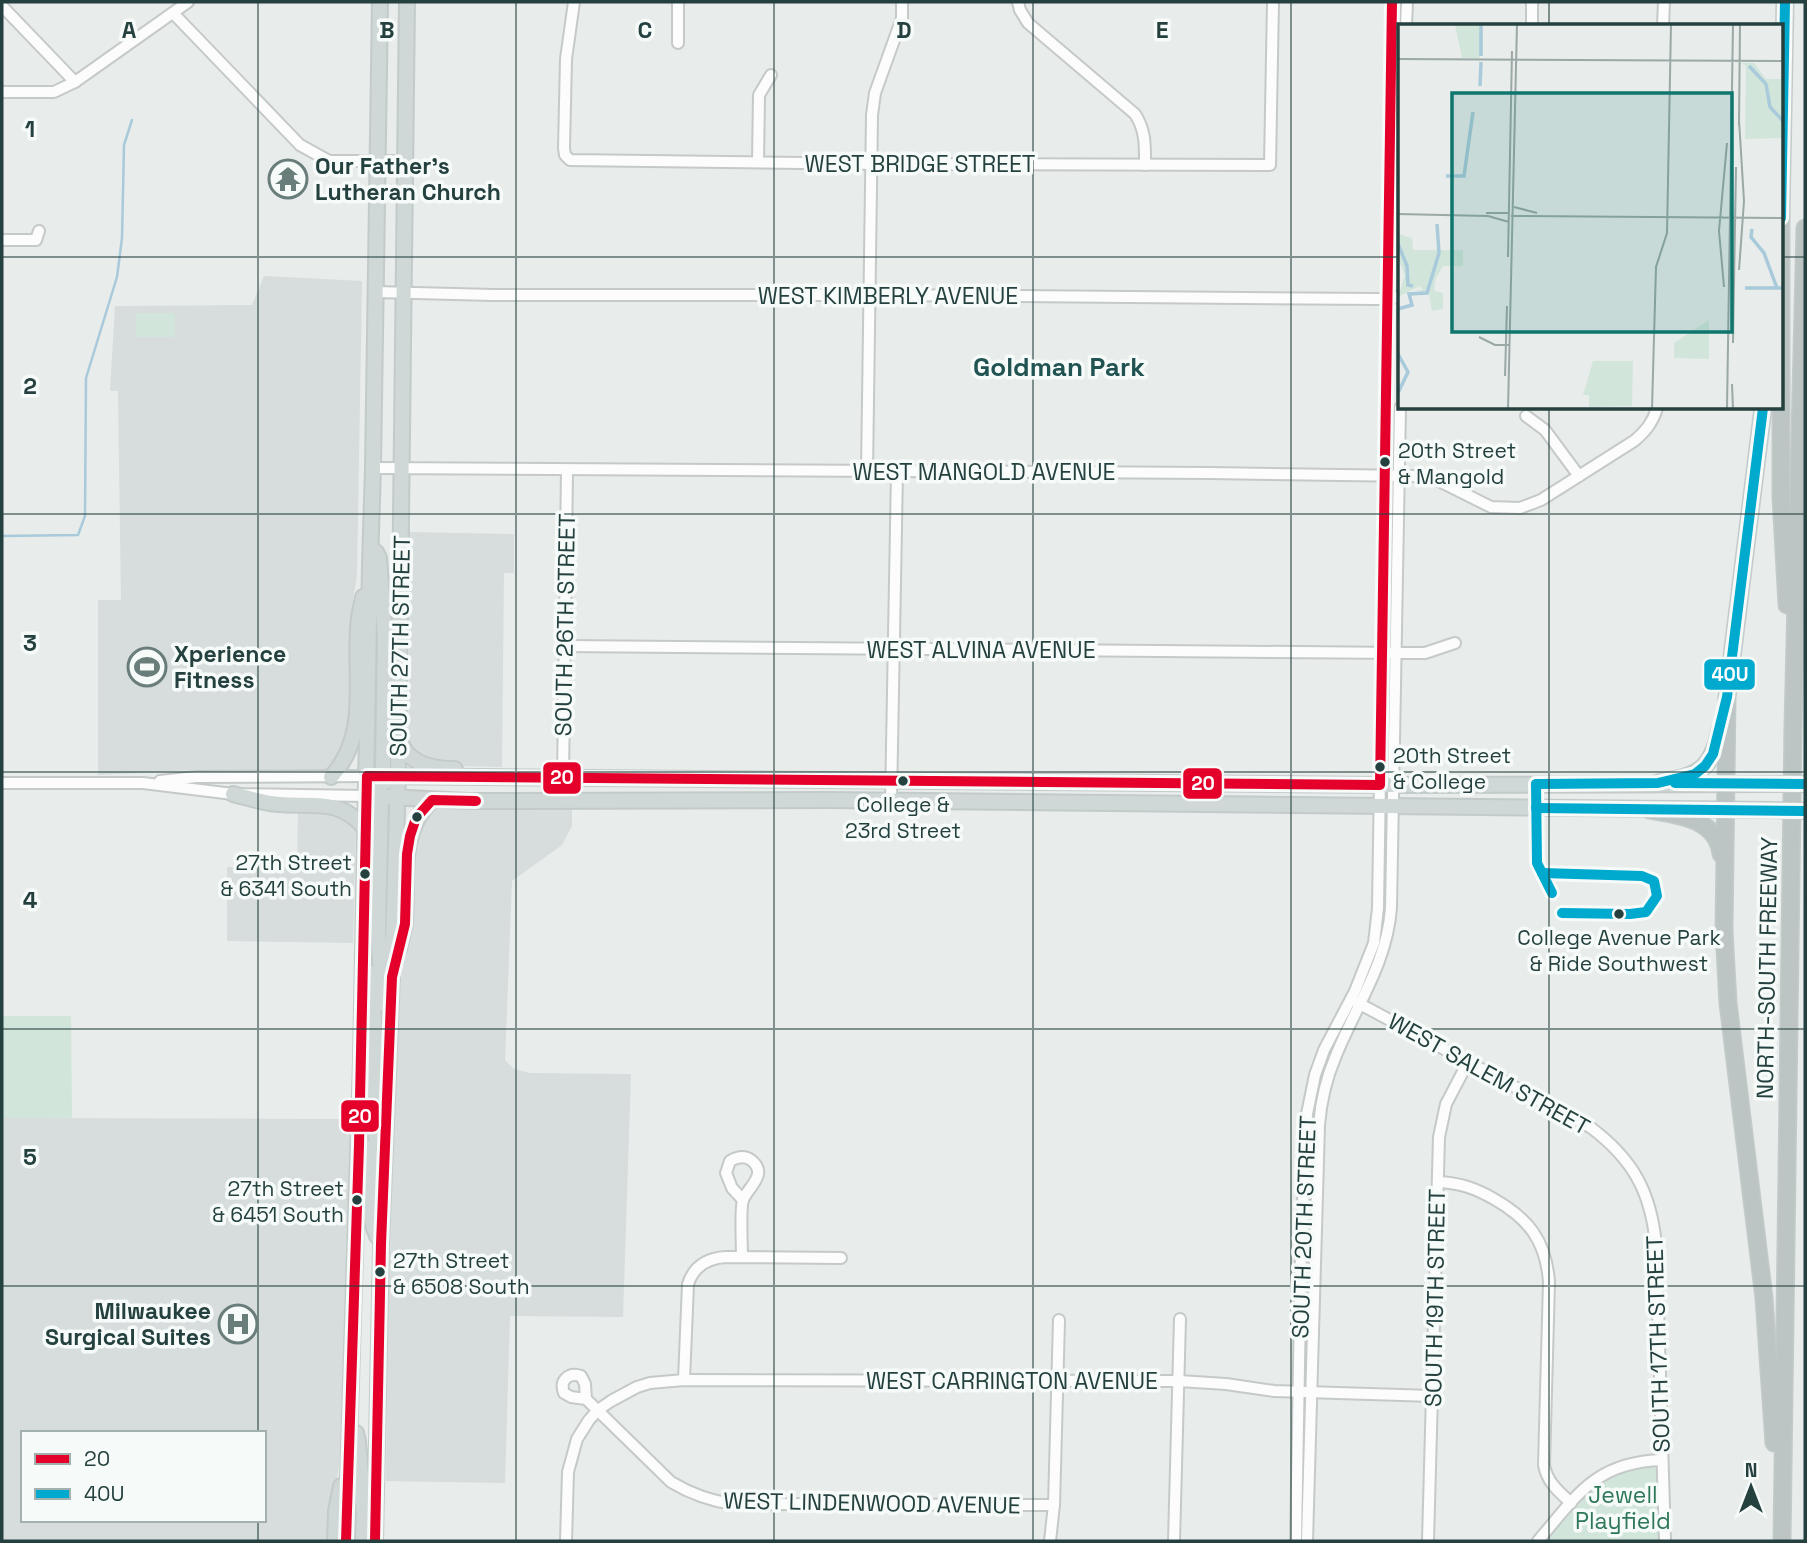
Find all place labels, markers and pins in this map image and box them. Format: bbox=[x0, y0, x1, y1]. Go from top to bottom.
place label: Our Father's Lutheran Church bbox=[315, 151, 501, 207]
temple icon: Our Father's Lutheran Church bbox=[267, 158, 309, 200]
place label: 20th Street & Mangold bbox=[1398, 437, 1516, 490]
marker: 20th Street & Mangold bbox=[1378, 455, 1392, 469]
place label: Xperience Fitness bbox=[174, 639, 286, 695]
sports icon: Xperience Fitness bbox=[126, 646, 168, 688]
place label: 20th Street & College bbox=[1393, 742, 1511, 795]
marker: 20th Street & College bbox=[1373, 760, 1387, 774]
marker: College & 23rd Street bbox=[896, 774, 910, 788]
place label: College & 23rd Street bbox=[845, 791, 961, 844]
unlabelled marker bbox=[410, 810, 424, 824]
place label: 27th Street & 6341 South bbox=[220, 849, 352, 902]
marker: 27th Street & 6341 South bbox=[358, 867, 372, 881]
marker: College Avenue Park & Ride Southwest bbox=[1612, 907, 1626, 921]
place label: College Avenue Park & Ride Southwest bbox=[1517, 924, 1721, 977]
place label: 27th Street & 6451 South bbox=[212, 1175, 344, 1228]
marker: 27th Street & 6451 South bbox=[350, 1193, 364, 1207]
place label: 27th Street & 6508 South bbox=[393, 1247, 530, 1300]
marker: 27th Street & 6508 South bbox=[373, 1265, 387, 1279]
place label: Milwaukee Surgical Suites bbox=[45, 1296, 211, 1352]
hospital icon: Milwaukee Surgical Suites bbox=[217, 1303, 259, 1345]

